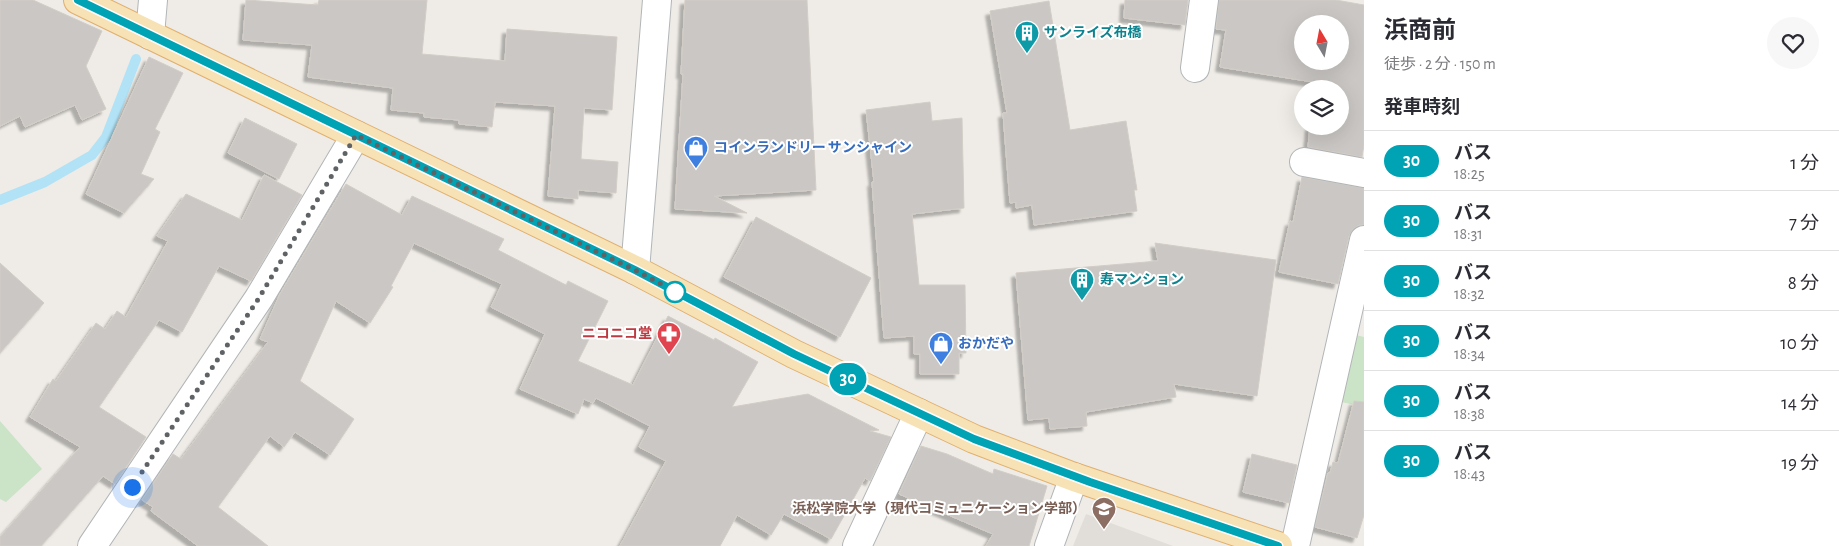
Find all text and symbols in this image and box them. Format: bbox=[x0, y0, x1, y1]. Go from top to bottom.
north arrow bbox=[1294, 15, 1349, 70]
map controls bbox=[1294, 15, 1349, 135]
button: heart bbox=[1767, 17, 1819, 69]
text: 浜商前 bbox=[1384, 19, 1456, 43]
building icon: サンライズ布橋 bbox=[1014, 20, 1040, 54]
place label: サンライズ布橋 bbox=[1044, 24, 1142, 40]
text: 徒歩 · 2 分 · 150 m bbox=[1384, 56, 1496, 72]
button: layers bbox=[1294, 80, 1349, 135]
text: 発車時刻 bbox=[1384, 98, 1460, 117]
shop icon: コインランドリー サンシャイン bbox=[683, 135, 709, 169]
place label: コインランドリー サンシャイン bbox=[714, 140, 912, 155]
text: バス bbox=[1454, 144, 1492, 163]
text: 30 bbox=[1403, 152, 1420, 170]
text: 1 分 bbox=[1790, 154, 1819, 173]
text: 18:25 bbox=[1454, 166, 1485, 182]
text: バス bbox=[1454, 204, 1492, 223]
text: 30 bbox=[1403, 212, 1420, 230]
text: 7 分 bbox=[1789, 214, 1819, 233]
text: 18:31 bbox=[1454, 226, 1483, 242]
text: バス bbox=[1454, 264, 1492, 283]
building icon: 寿マンション bbox=[1069, 267, 1095, 301]
place label: 寿マンション bbox=[1100, 271, 1184, 287]
text: 30 bbox=[1403, 272, 1420, 290]
text: 8 分 bbox=[1788, 274, 1819, 293]
unlabelled marker bbox=[664, 281, 686, 303]
text: 18:32 bbox=[1454, 286, 1485, 302]
pharmacy icon: ニコニコ堂 bbox=[656, 321, 682, 355]
text: バス bbox=[1454, 324, 1492, 343]
place label: ニコニコ堂 bbox=[582, 326, 652, 341]
shop icon: おかだや bbox=[928, 331, 954, 365]
text: 30 bbox=[1403, 332, 1420, 350]
text: 10 分 bbox=[1780, 334, 1819, 353]
place label: おかだや bbox=[958, 336, 1014, 351]
text: 18:34 bbox=[1454, 346, 1485, 362]
line badge: 30 bbox=[826, 363, 870, 395]
text: 30 bbox=[839, 370, 857, 388]
text: バス bbox=[1454, 384, 1492, 403]
text: 30 bbox=[1403, 392, 1420, 410]
text: 14 分 bbox=[1781, 394, 1819, 413]
text: 18:38 bbox=[1454, 406, 1485, 422]
text: バス bbox=[1454, 444, 1492, 463]
text: 30 bbox=[1403, 452, 1420, 470]
text: 19 分 bbox=[1781, 454, 1819, 473]
text: 18:43 bbox=[1454, 466, 1485, 482]
your location bbox=[120, 475, 145, 500]
school or university icon: 浜松学院大学（現代コミュニケーション学部） bbox=[1091, 496, 1117, 530]
place label: 浜松学院大学（現代コミュニケーション学部） bbox=[792, 500, 1086, 516]

